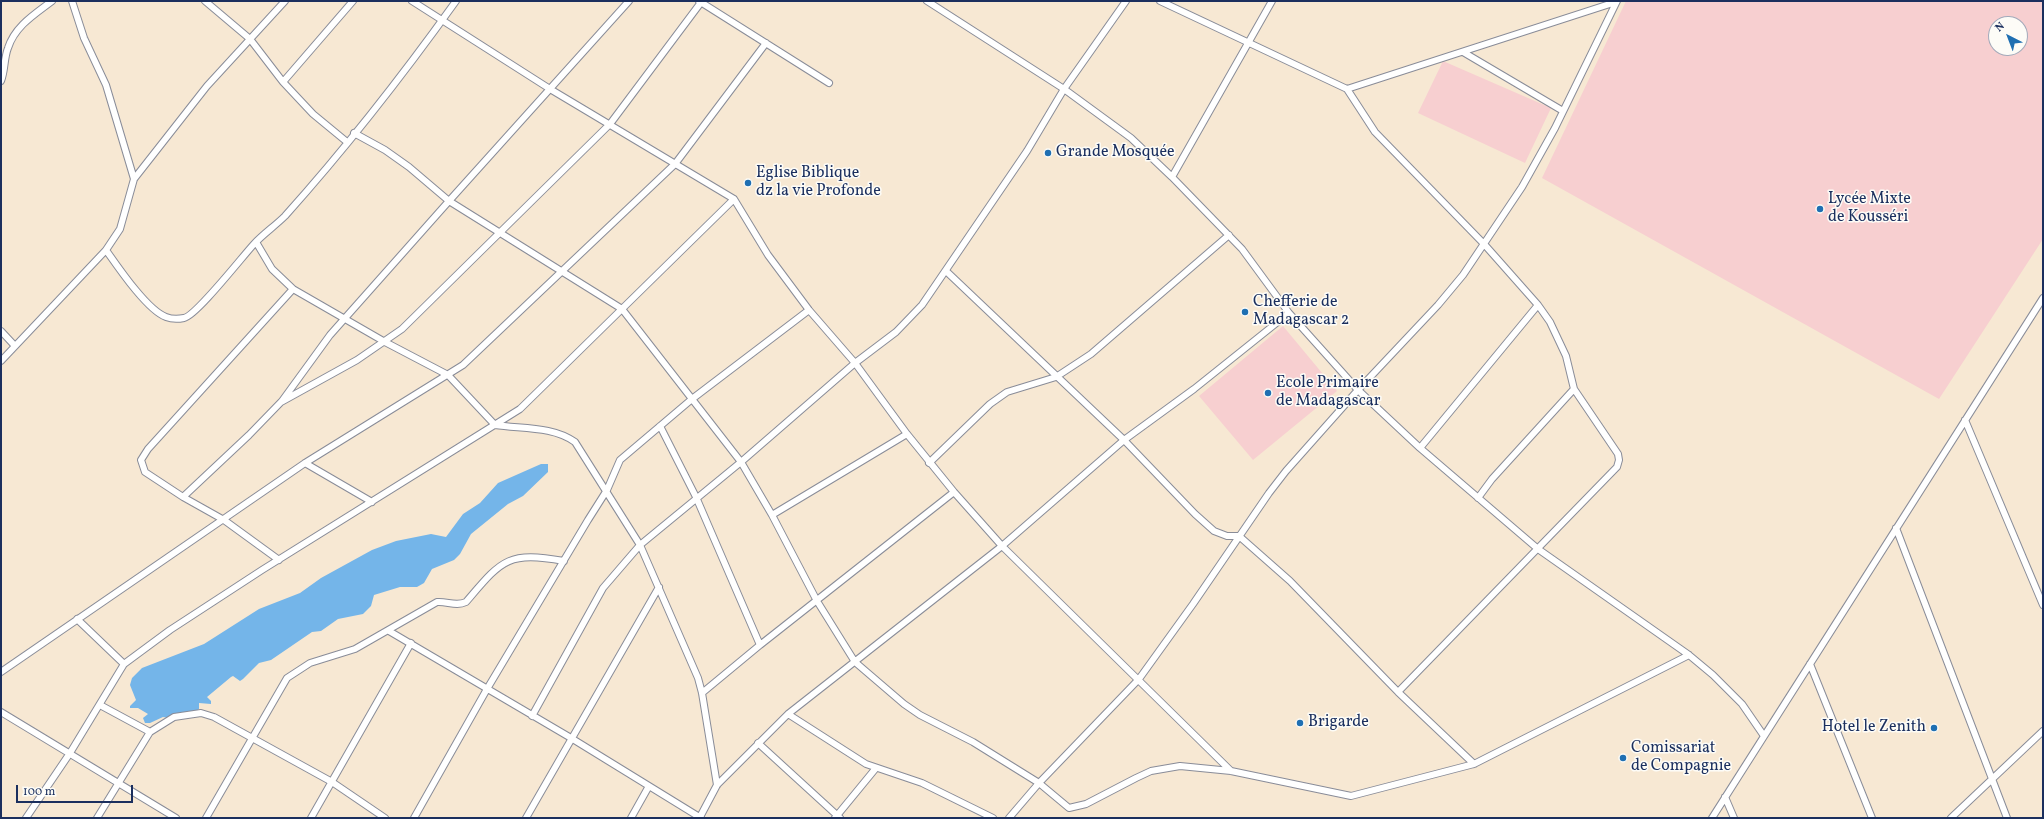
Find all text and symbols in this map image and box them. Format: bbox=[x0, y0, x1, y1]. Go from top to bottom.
north arrow bbox=[1988, 16, 2028, 56]
text: N bbox=[1992, 19, 2008, 36]
place label: Grande Mosquée bbox=[1056, 143, 1175, 163]
marker: Grande Mosquée bbox=[1043, 148, 1053, 158]
place label: Eglise Biblique dz la vie Profonde bbox=[756, 164, 881, 202]
marker: Eglise Biblique dz la vie Profonde bbox=[743, 178, 753, 188]
place label: Lycée Mixte de Kousséri bbox=[1828, 190, 1911, 228]
marker: Lycée Mixte de Kousséri bbox=[1815, 204, 1825, 214]
place label: Chefferie de Madagascar 2 bbox=[1253, 293, 1349, 331]
marker: Chefferie de Madagascar 2 bbox=[1240, 307, 1250, 317]
place label: Ecole Primaire de Madagascar bbox=[1276, 374, 1380, 412]
marker: Ecole Primaire de Madagascar bbox=[1263, 388, 1273, 398]
place label: Brigarde bbox=[1308, 713, 1369, 733]
marker: Brigarde bbox=[1295, 718, 1305, 728]
place label: Hotel le Zenith bbox=[1822, 718, 1926, 738]
marker: Hotel le Zenith bbox=[1929, 723, 1939, 733]
place label: Comissariat de Compagnie bbox=[1631, 739, 1731, 777]
marker: Comissariat de Compagnie bbox=[1618, 753, 1628, 763]
scale bar bbox=[18, 777, 135, 803]
text: 100 m bbox=[23, 784, 55, 800]

